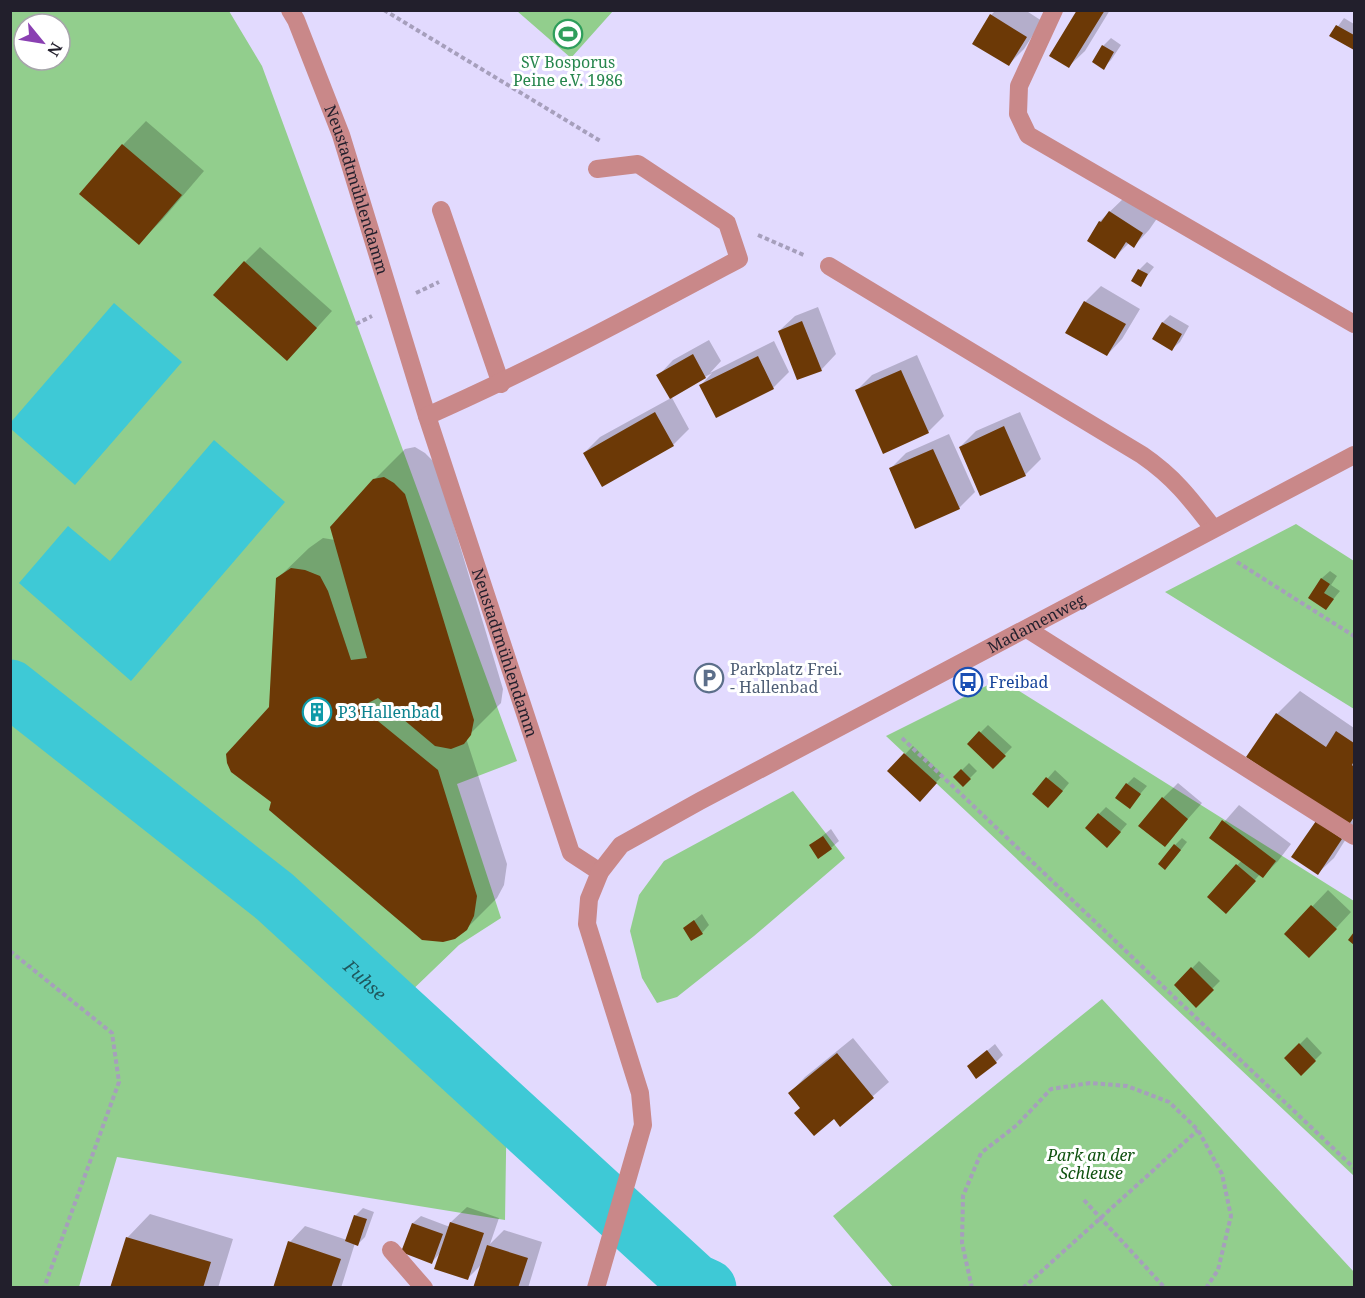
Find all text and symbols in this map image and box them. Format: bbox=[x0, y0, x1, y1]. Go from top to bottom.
north arrow bbox=[12, 12, 72, 72]
sports icon: SV Bosporus Peine e.V. 1986 bbox=[552, 18, 584, 50]
text: N bbox=[42, 39, 68, 61]
place label: SV Bosporus Peine e.V. 1986 bbox=[513, 51, 623, 91]
street label: Neustadtmühlendamm bbox=[319, 102, 394, 277]
street label: Neustadtmühlendamm bbox=[467, 565, 543, 740]
street label: Madamenweg bbox=[983, 588, 1089, 658]
place label: Parkplatz Frei. - Hallenbad bbox=[730, 658, 842, 698]
parking icon: Parkplatz Frei. - Hallenbad bbox=[693, 662, 725, 694]
bus stop icon: Freibad bbox=[952, 666, 984, 698]
place label: Freibad bbox=[989, 671, 1048, 693]
building icon: P3 Hallenbad bbox=[301, 696, 333, 728]
place label: P3 Hallenbad bbox=[338, 701, 440, 723]
water label: Fuhse bbox=[338, 954, 392, 1005]
park label: Park an der Schleuse bbox=[1046, 1144, 1135, 1184]

